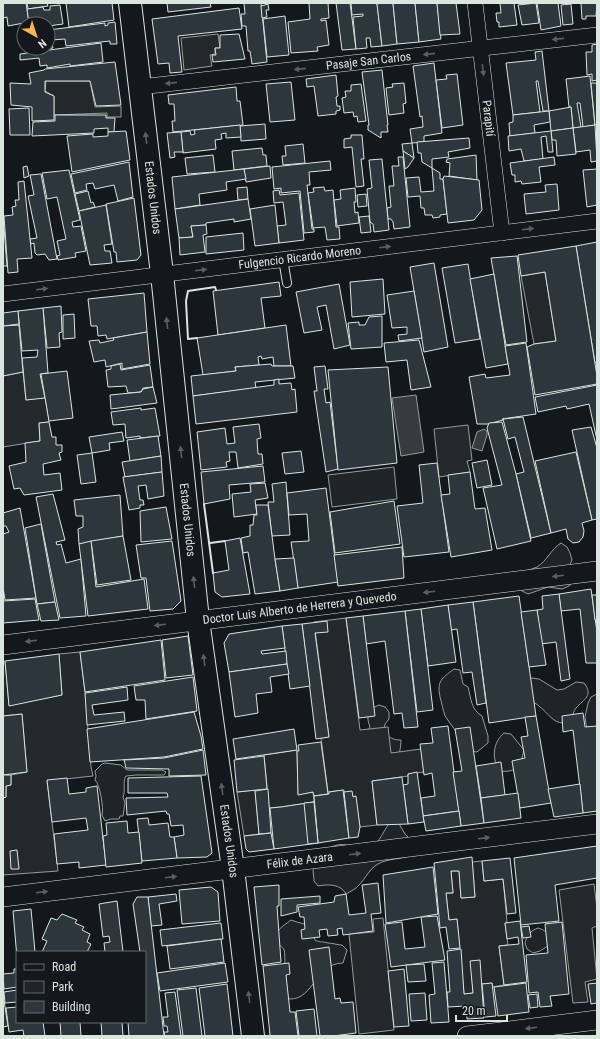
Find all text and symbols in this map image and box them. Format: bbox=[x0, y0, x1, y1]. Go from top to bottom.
north arrow bbox=[16, 16, 56, 56]
text: N bbox=[35, 36, 49, 51]
one-way arrow bbox=[552, 36, 564, 42]
street label: Pasaje San Carlos bbox=[325, 49, 412, 73]
one-way arrow bbox=[423, 51, 435, 57]
one-way arrow bbox=[480, 64, 486, 76]
one-way arrow bbox=[294, 65, 306, 72]
one-way arrow bbox=[165, 80, 177, 86]
street label: Parapití bbox=[479, 99, 498, 138]
one-way arrow bbox=[142, 132, 149, 144]
street label: Estados Unidos bbox=[142, 160, 164, 235]
one-way arrow bbox=[522, 226, 534, 233]
street label: Fulgencio Ricardo Moreno bbox=[238, 243, 362, 272]
one-way arrow bbox=[379, 244, 391, 250]
one-way arrow bbox=[194, 266, 207, 273]
one-way arrow bbox=[36, 286, 48, 292]
one-way arrow bbox=[164, 317, 170, 329]
one-way arrow bbox=[177, 446, 184, 458]
street label: Estados Unidos bbox=[177, 482, 198, 557]
one-way arrow bbox=[552, 573, 564, 579]
one-way arrow bbox=[191, 576, 197, 588]
street label: Doctor Luis Alberto de Herrera y Quevedo bbox=[202, 589, 397, 627]
one-way arrow bbox=[423, 589, 435, 595]
one-way arrow bbox=[153, 622, 166, 628]
one-way arrow bbox=[24, 638, 37, 644]
one-way arrow bbox=[201, 654, 207, 666]
one-way arrow bbox=[219, 783, 225, 795]
street label: Estados Unidos bbox=[217, 804, 241, 878]
one-way arrow bbox=[478, 835, 490, 841]
street label: Félix de Azara bbox=[266, 850, 334, 872]
one-way arrow bbox=[349, 851, 361, 857]
one-way arrow bbox=[165, 873, 177, 880]
one-way arrow bbox=[36, 889, 48, 895]
legend bbox=[16, 951, 146, 1023]
text: Road bbox=[52, 960, 76, 974]
text: Park bbox=[52, 980, 74, 994]
one-way arrow bbox=[245, 991, 252, 1003]
scale bar bbox=[456, 997, 507, 1023]
text: Building bbox=[52, 1000, 90, 1014]
text: 20 m bbox=[462, 1004, 486, 1018]
one-way arrow bbox=[524, 1025, 537, 1031]

